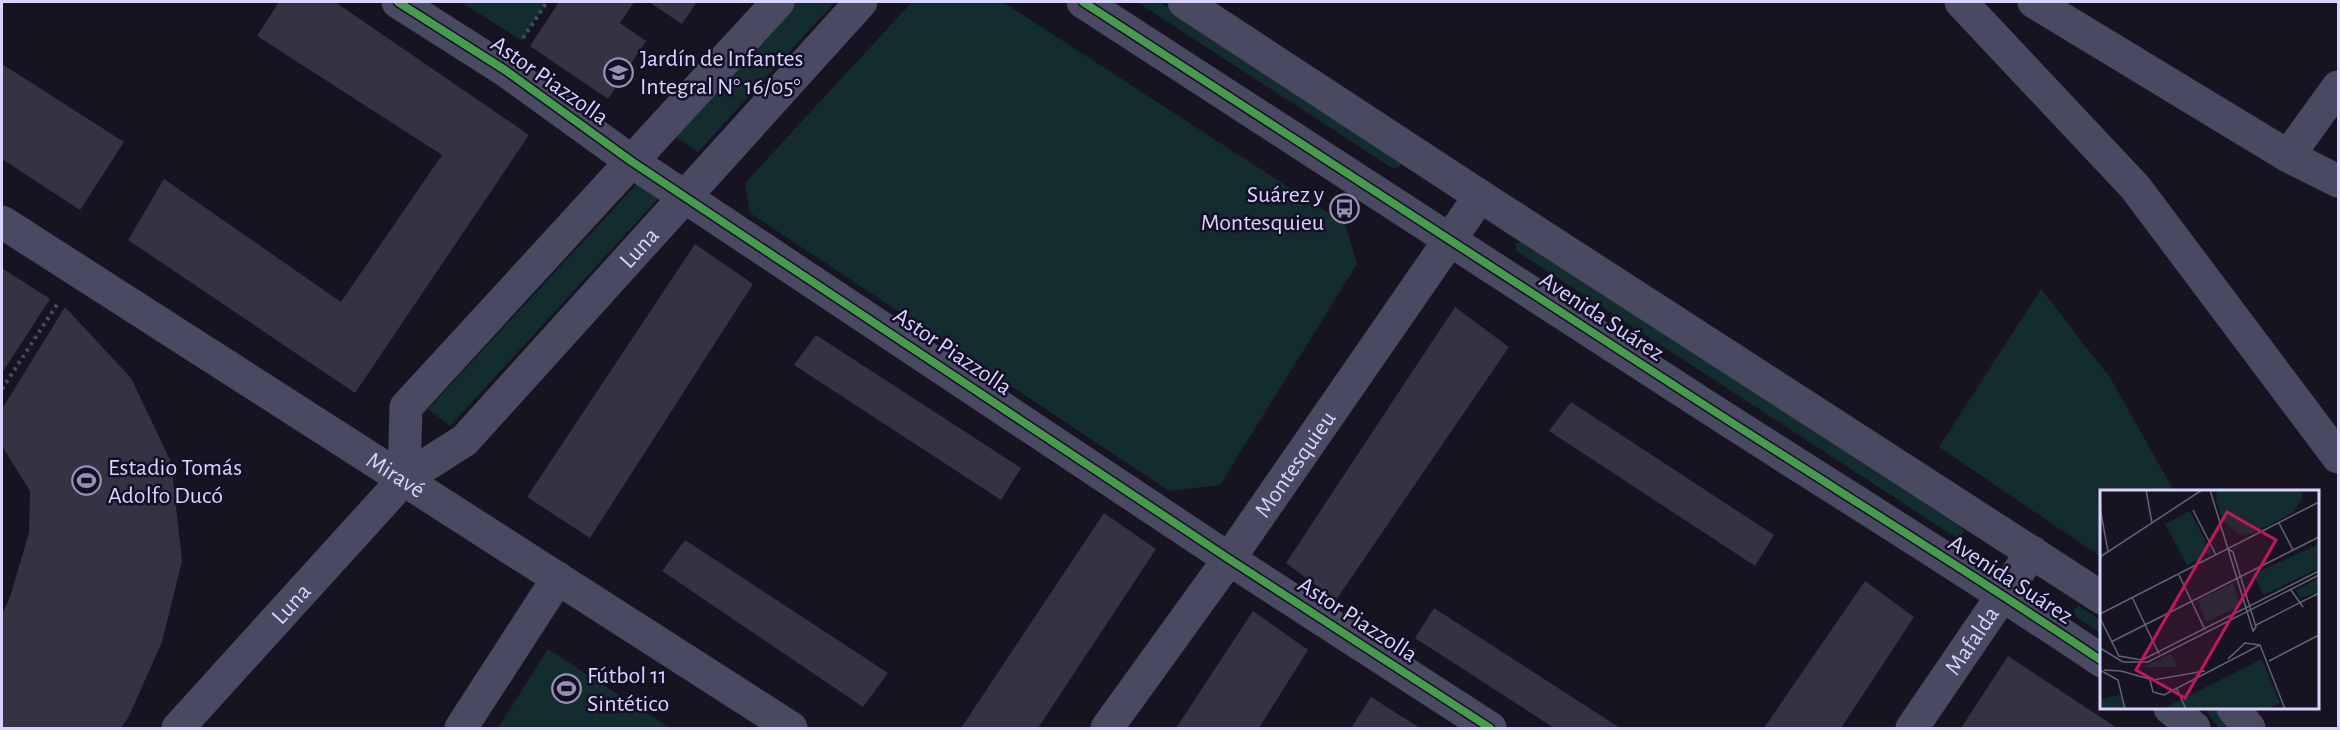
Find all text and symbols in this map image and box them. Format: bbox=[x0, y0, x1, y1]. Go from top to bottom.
street label: Astor Piazzolla bbox=[486, 32, 612, 130]
place label: Jardín de Infantes Integral N° 16/05° bbox=[640, 47, 803, 99]
school or university icon: Jardín de Infantes Integral N° 16/05° bbox=[603, 56, 635, 88]
place label: Suárez y Montesquieu bbox=[1201, 183, 1324, 235]
bus stop icon: Suárez y Montesquieu bbox=[1329, 192, 1361, 224]
street label: Luna bbox=[616, 223, 664, 273]
street label: Avenida Suárez bbox=[1535, 268, 1668, 366]
street label: Astor Piazzolla bbox=[889, 304, 1016, 400]
street label: Montesquieu bbox=[1251, 407, 1340, 522]
street label: Miravé bbox=[362, 448, 429, 503]
place label: Estadio Tomás Adolfo Ducó bbox=[108, 456, 242, 508]
sports icon: Estadio Tomás Adolfo Ducó bbox=[71, 465, 103, 497]
inset map bbox=[2100, 490, 2319, 709]
street label: Avenida Suárez bbox=[1944, 531, 2077, 629]
street label: Astor Piazzolla bbox=[1294, 573, 1421, 667]
street label: Luna bbox=[267, 579, 316, 629]
street label: Mafalda bbox=[1941, 602, 2004, 680]
place label: Fútbol 11 Sintético bbox=[587, 664, 669, 716]
sports icon: Fútbol 11 Sintético bbox=[550, 673, 582, 705]

